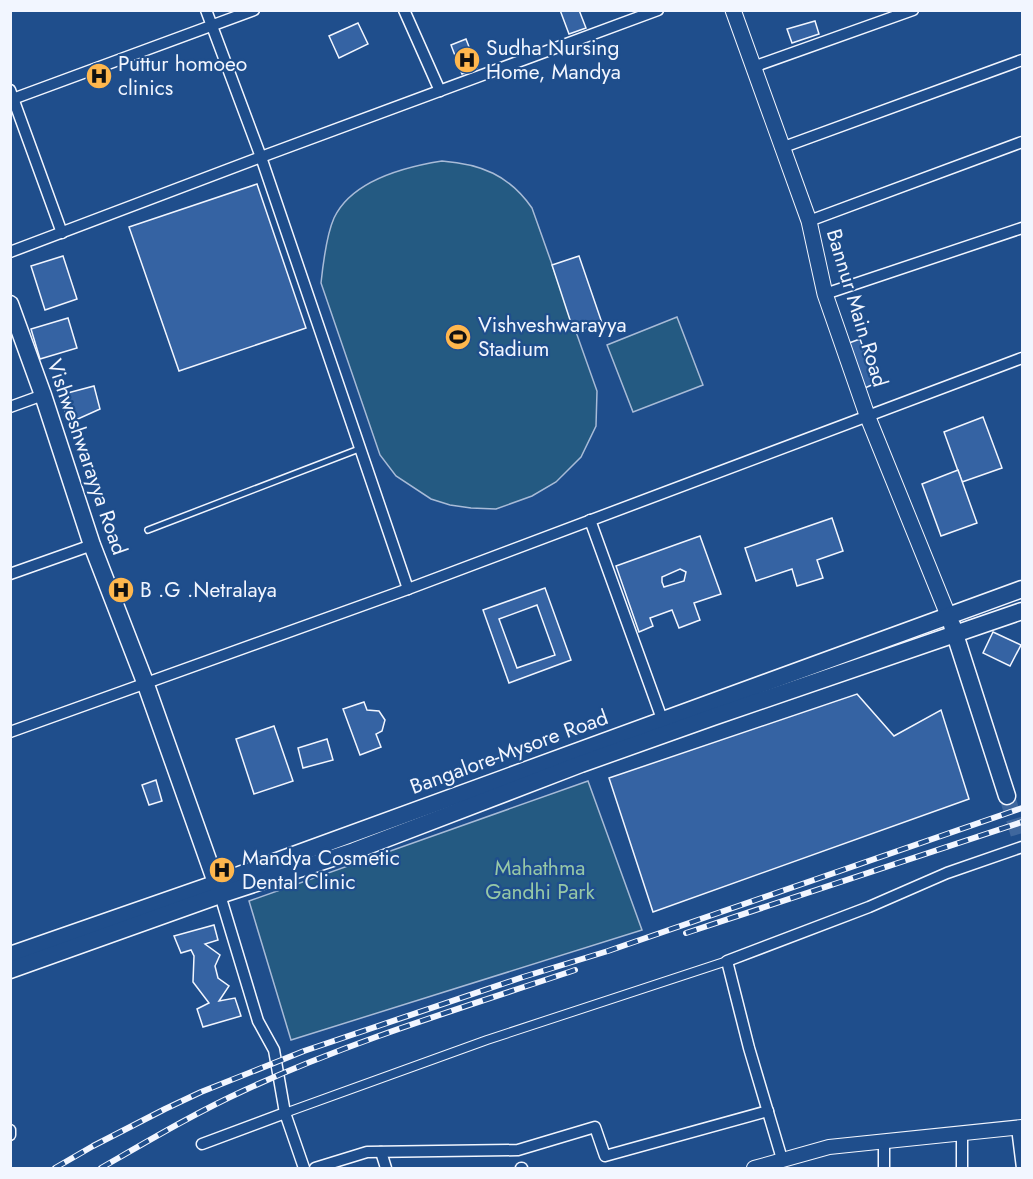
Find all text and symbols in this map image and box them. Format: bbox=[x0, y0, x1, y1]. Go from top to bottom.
place label: Sudha Nursing Home, Mandya bbox=[486, 33, 621, 87]
hospital icon: Sudha Nursing Home, Mandya bbox=[452, 45, 482, 75]
place label: Puttur homoeo clinics bbox=[118, 49, 247, 103]
hospital icon: Puttur homoeo clinics bbox=[84, 61, 114, 91]
street label: Bannur Main Road bbox=[819, 225, 895, 391]
place label: Vishveshwarayya Stadium bbox=[478, 310, 627, 364]
sports icon: Vishveshwarayya Stadium bbox=[443, 322, 473, 352]
street label: Vishweshwarayya Road bbox=[39, 355, 135, 559]
hospital icon: B .G .Netralaya bbox=[106, 575, 136, 605]
place label: B .G .Netralaya bbox=[140, 575, 277, 605]
street label: Bangalore-Mysore Road bbox=[406, 702, 612, 802]
place label: Mandya Cosmetic Dental Clinic bbox=[242, 843, 400, 897]
park label: Mahathma Gandhi Park bbox=[485, 853, 596, 907]
hospital icon: Mandya Cosmetic Dental Clinic bbox=[207, 855, 237, 885]

